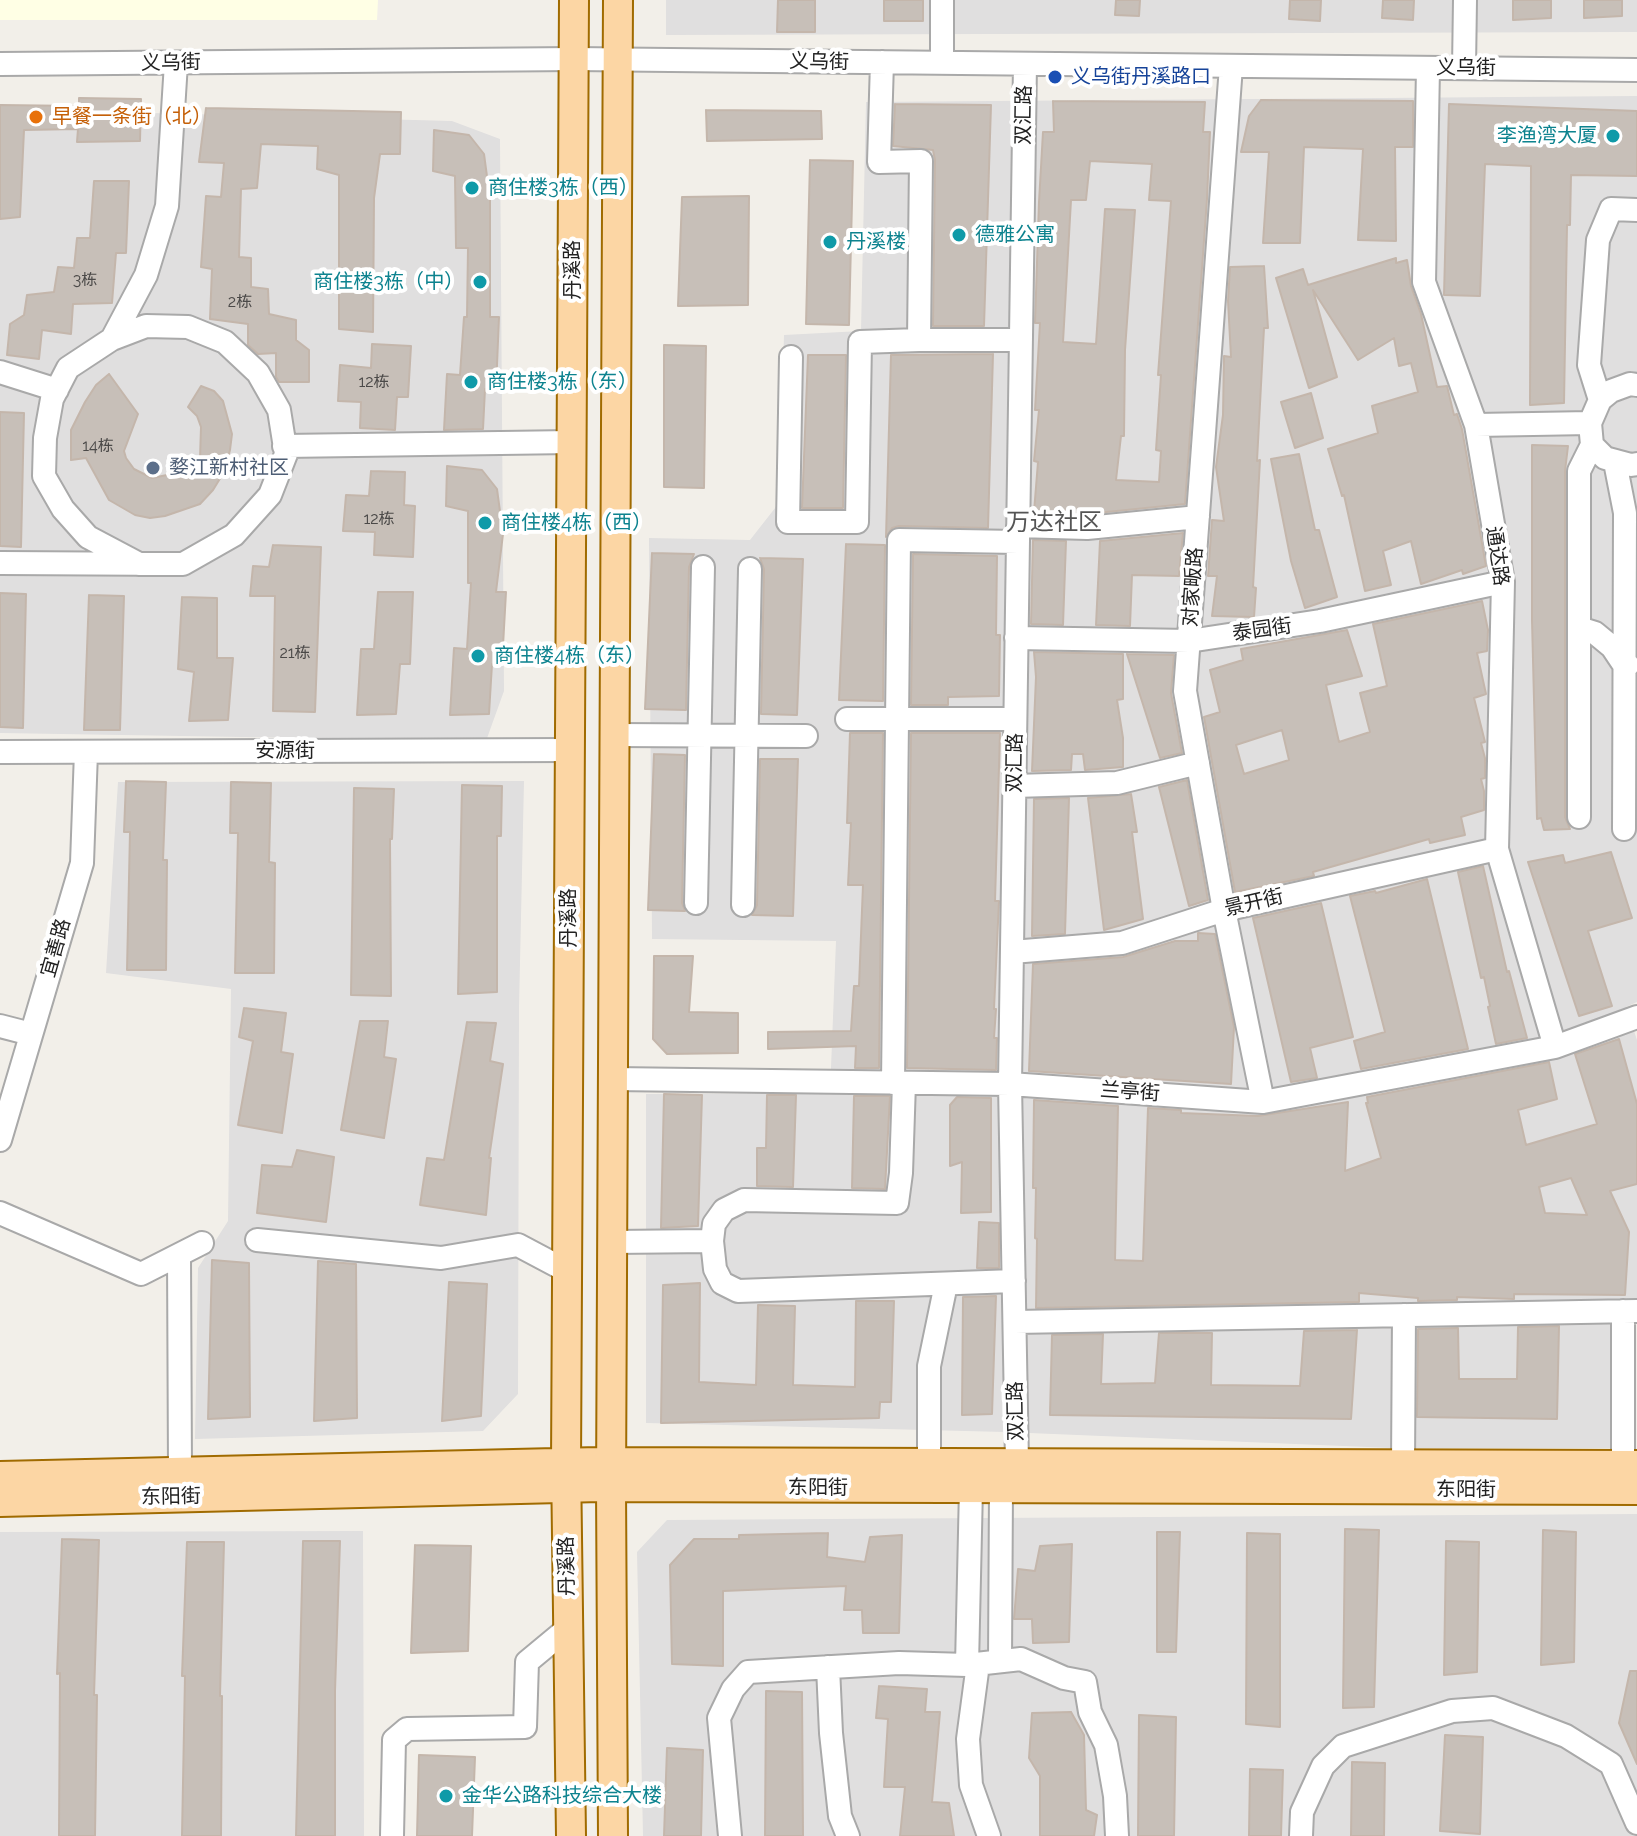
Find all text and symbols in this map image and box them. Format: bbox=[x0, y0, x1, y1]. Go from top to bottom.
street label: 义乌街 bbox=[789, 49, 849, 75]
street label: 义乌街 bbox=[141, 50, 201, 76]
street label: 义乌街 bbox=[1436, 56, 1496, 80]
place label: 义乌街丹溪路口 bbox=[1071, 65, 1211, 89]
marker: 义乌街丹溪路口 bbox=[1046, 68, 1064, 86]
street label: 双汇路 bbox=[1011, 85, 1037, 145]
place label: 早餐一条街（北） bbox=[52, 105, 212, 129]
marker: 早餐一条街（北） bbox=[27, 108, 45, 126]
place label: 李渔湾大厦 bbox=[1497, 124, 1597, 148]
marker: 李渔湾大厦 bbox=[1604, 127, 1622, 145]
place label: 商住楼3栋（西） bbox=[488, 176, 639, 200]
marker: 商住楼3栋（西） bbox=[463, 179, 481, 197]
place label: 德雅公寓 bbox=[975, 223, 1055, 247]
marker: 德雅公寓 bbox=[950, 226, 968, 244]
place label: 丹溪楼 bbox=[846, 230, 906, 254]
marker: 丹溪楼 bbox=[821, 233, 839, 251]
street label: 丹溪路 bbox=[561, 240, 585, 300]
house number: 3栋 bbox=[73, 270, 97, 290]
place label: 商住楼3栋（中） bbox=[313, 270, 464, 294]
marker: 商住楼3栋（中） bbox=[471, 273, 489, 291]
house number: 2栋 bbox=[228, 292, 252, 312]
place label: 商住楼3栋（东） bbox=[487, 370, 638, 394]
house number: 12栋 bbox=[358, 372, 390, 392]
marker: 商住楼3栋（东） bbox=[462, 373, 480, 391]
house number: 14栋 bbox=[82, 436, 114, 456]
place label: 婺江新村社区 bbox=[169, 456, 289, 480]
marker: 婺江新村社区 bbox=[144, 459, 162, 477]
house number: 12栋 bbox=[363, 509, 395, 529]
district label: 万达社区 bbox=[1006, 509, 1102, 537]
place label: 商住楼4栋（西） bbox=[501, 511, 652, 535]
marker: 商住楼4栋（西） bbox=[476, 514, 494, 532]
street label: 通达路 bbox=[1481, 525, 1513, 587]
street label: 对家畈路 bbox=[1178, 546, 1208, 628]
street label: 泰园街 bbox=[1231, 614, 1293, 646]
house number: 21栋 bbox=[279, 643, 311, 663]
place label: 商住楼4栋（东） bbox=[494, 644, 645, 668]
marker: 商住楼4栋（东） bbox=[469, 647, 487, 665]
street label: 双汇路 bbox=[1002, 733, 1028, 793]
street label: 安源街 bbox=[255, 739, 315, 763]
street label: 景开街 bbox=[1222, 885, 1286, 921]
street label: 丹溪路 bbox=[557, 888, 581, 948]
street label: 宜善路 bbox=[36, 916, 76, 980]
street label: 兰亭街 bbox=[1099, 1078, 1161, 1106]
street label: 双汇路 bbox=[1003, 1381, 1029, 1441]
street label: 东阳街 bbox=[788, 1476, 848, 1500]
street label: 东阳街 bbox=[1436, 1478, 1496, 1502]
street label: 东阳街 bbox=[141, 1484, 201, 1510]
street label: 丹溪路 bbox=[554, 1536, 580, 1596]
place label: 金华公路科技综合大楼 bbox=[462, 1784, 662, 1808]
marker: 金华公路科技综合大楼 bbox=[437, 1787, 455, 1805]

